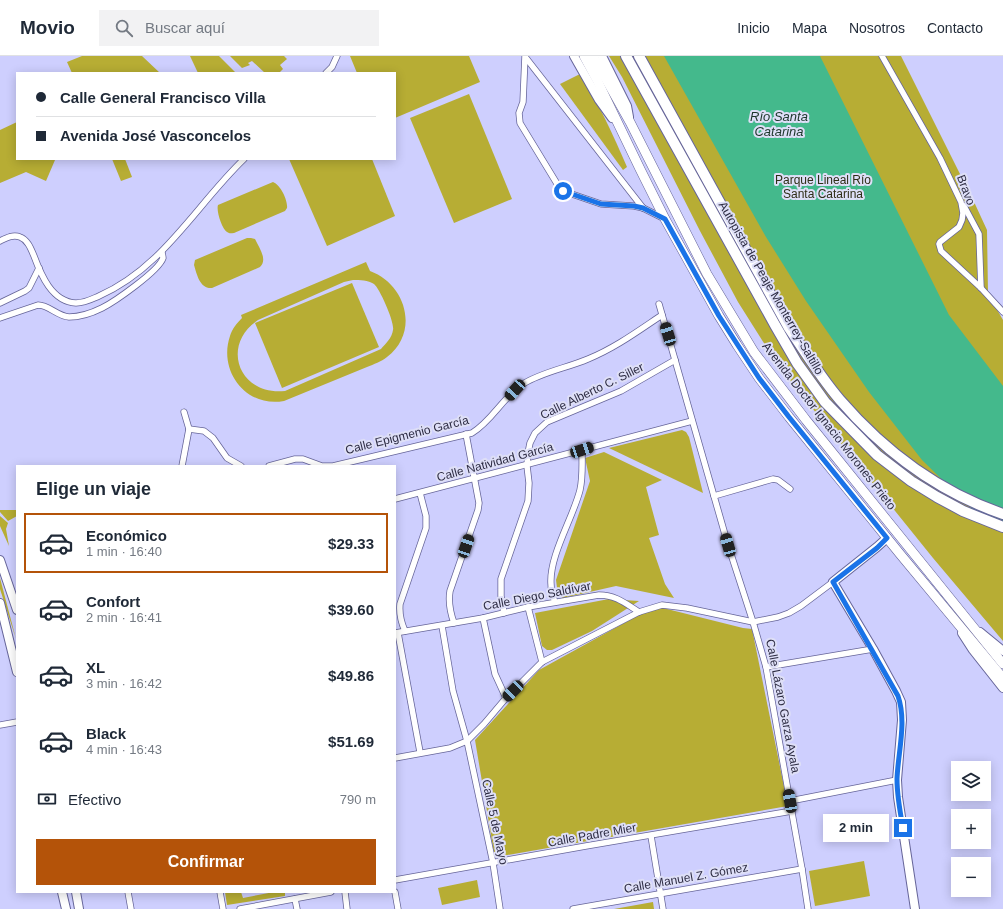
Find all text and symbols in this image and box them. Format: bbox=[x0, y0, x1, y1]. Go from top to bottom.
search box bbox=[99, 10, 379, 46]
text: Movio bbox=[20, 17, 75, 38]
icon: search bbox=[113, 17, 135, 39]
text: Buscar aquí bbox=[145, 19, 225, 36]
text: Inicio bbox=[737, 20, 770, 36]
text: Mapa bbox=[792, 20, 827, 36]
text: Nosotros bbox=[849, 20, 905, 36]
text: Contacto bbox=[927, 20, 983, 36]
text: Calle General Francisco Villa bbox=[60, 89, 266, 106]
water label: Río Santa Catarina bbox=[750, 109, 808, 139]
text: Avenida José Vasconcelos bbox=[60, 127, 251, 144]
park label: Parque Lineal Río Santa Catarina bbox=[775, 173, 871, 201]
street label: Bravo bbox=[954, 173, 978, 207]
route start bbox=[554, 182, 572, 200]
street label: Autopista de Peaje Monterrey-Saltillo bbox=[716, 199, 827, 377]
car bbox=[659, 321, 677, 347]
street label: Avenida Doctor Ignacio Morones Prieto bbox=[759, 340, 899, 513]
street label: Calle Alberto C. Siller bbox=[538, 360, 646, 422]
car bbox=[503, 377, 527, 403]
street label: Calle Epigmenio García bbox=[344, 413, 470, 457]
street label: Calle Natividad García bbox=[435, 440, 555, 484]
car bbox=[569, 441, 595, 459]
text: Elige un viaje bbox=[36, 479, 151, 499]
icon: car bbox=[38, 525, 74, 561]
text: Económico bbox=[86, 527, 167, 544]
car bbox=[719, 532, 737, 558]
car bbox=[456, 533, 476, 559]
text: $29.33 bbox=[328, 535, 374, 552]
text: 1 min · 16:40 bbox=[86, 544, 162, 559]
street label: Calle Diego Saldívar bbox=[482, 579, 592, 613]
icon: car bbox=[38, 591, 74, 627]
text: Confort bbox=[86, 593, 140, 610]
text: $39.60 bbox=[328, 601, 374, 618]
text: 2 min · 16:41 bbox=[86, 610, 162, 625]
street label: Calle Lázaro Garza Ayala bbox=[763, 638, 803, 774]
icon: car bbox=[38, 657, 74, 693]
text: XL bbox=[86, 659, 105, 676]
text: $49.86 bbox=[328, 667, 374, 684]
text: 3 min · 16:42 bbox=[86, 676, 162, 691]
car bbox=[500, 678, 526, 704]
icon: car bbox=[38, 723, 74, 759]
text: Black bbox=[86, 725, 126, 742]
text: $51.69 bbox=[328, 733, 374, 750]
text: 4 min · 16:43 bbox=[86, 742, 162, 757]
map controls bbox=[951, 761, 991, 897]
button: layers bbox=[951, 761, 991, 801]
street label: Calle 5 de Mayo bbox=[479, 778, 511, 866]
icon: cash bbox=[36, 788, 58, 810]
car bbox=[782, 788, 798, 814]
text: Efectivo bbox=[68, 791, 121, 808]
text: 790 m bbox=[340, 792, 376, 807]
button: + bbox=[951, 809, 991, 849]
callout: 2 min bbox=[823, 814, 889, 842]
route end bbox=[894, 819, 912, 837]
street label: Calle Padre Mier bbox=[547, 820, 637, 850]
text: 2 min bbox=[839, 820, 873, 835]
button: Confirmar bbox=[36, 839, 376, 885]
button: − bbox=[951, 857, 991, 897]
street label: Calle Manuel Z. Gómez bbox=[623, 860, 749, 896]

